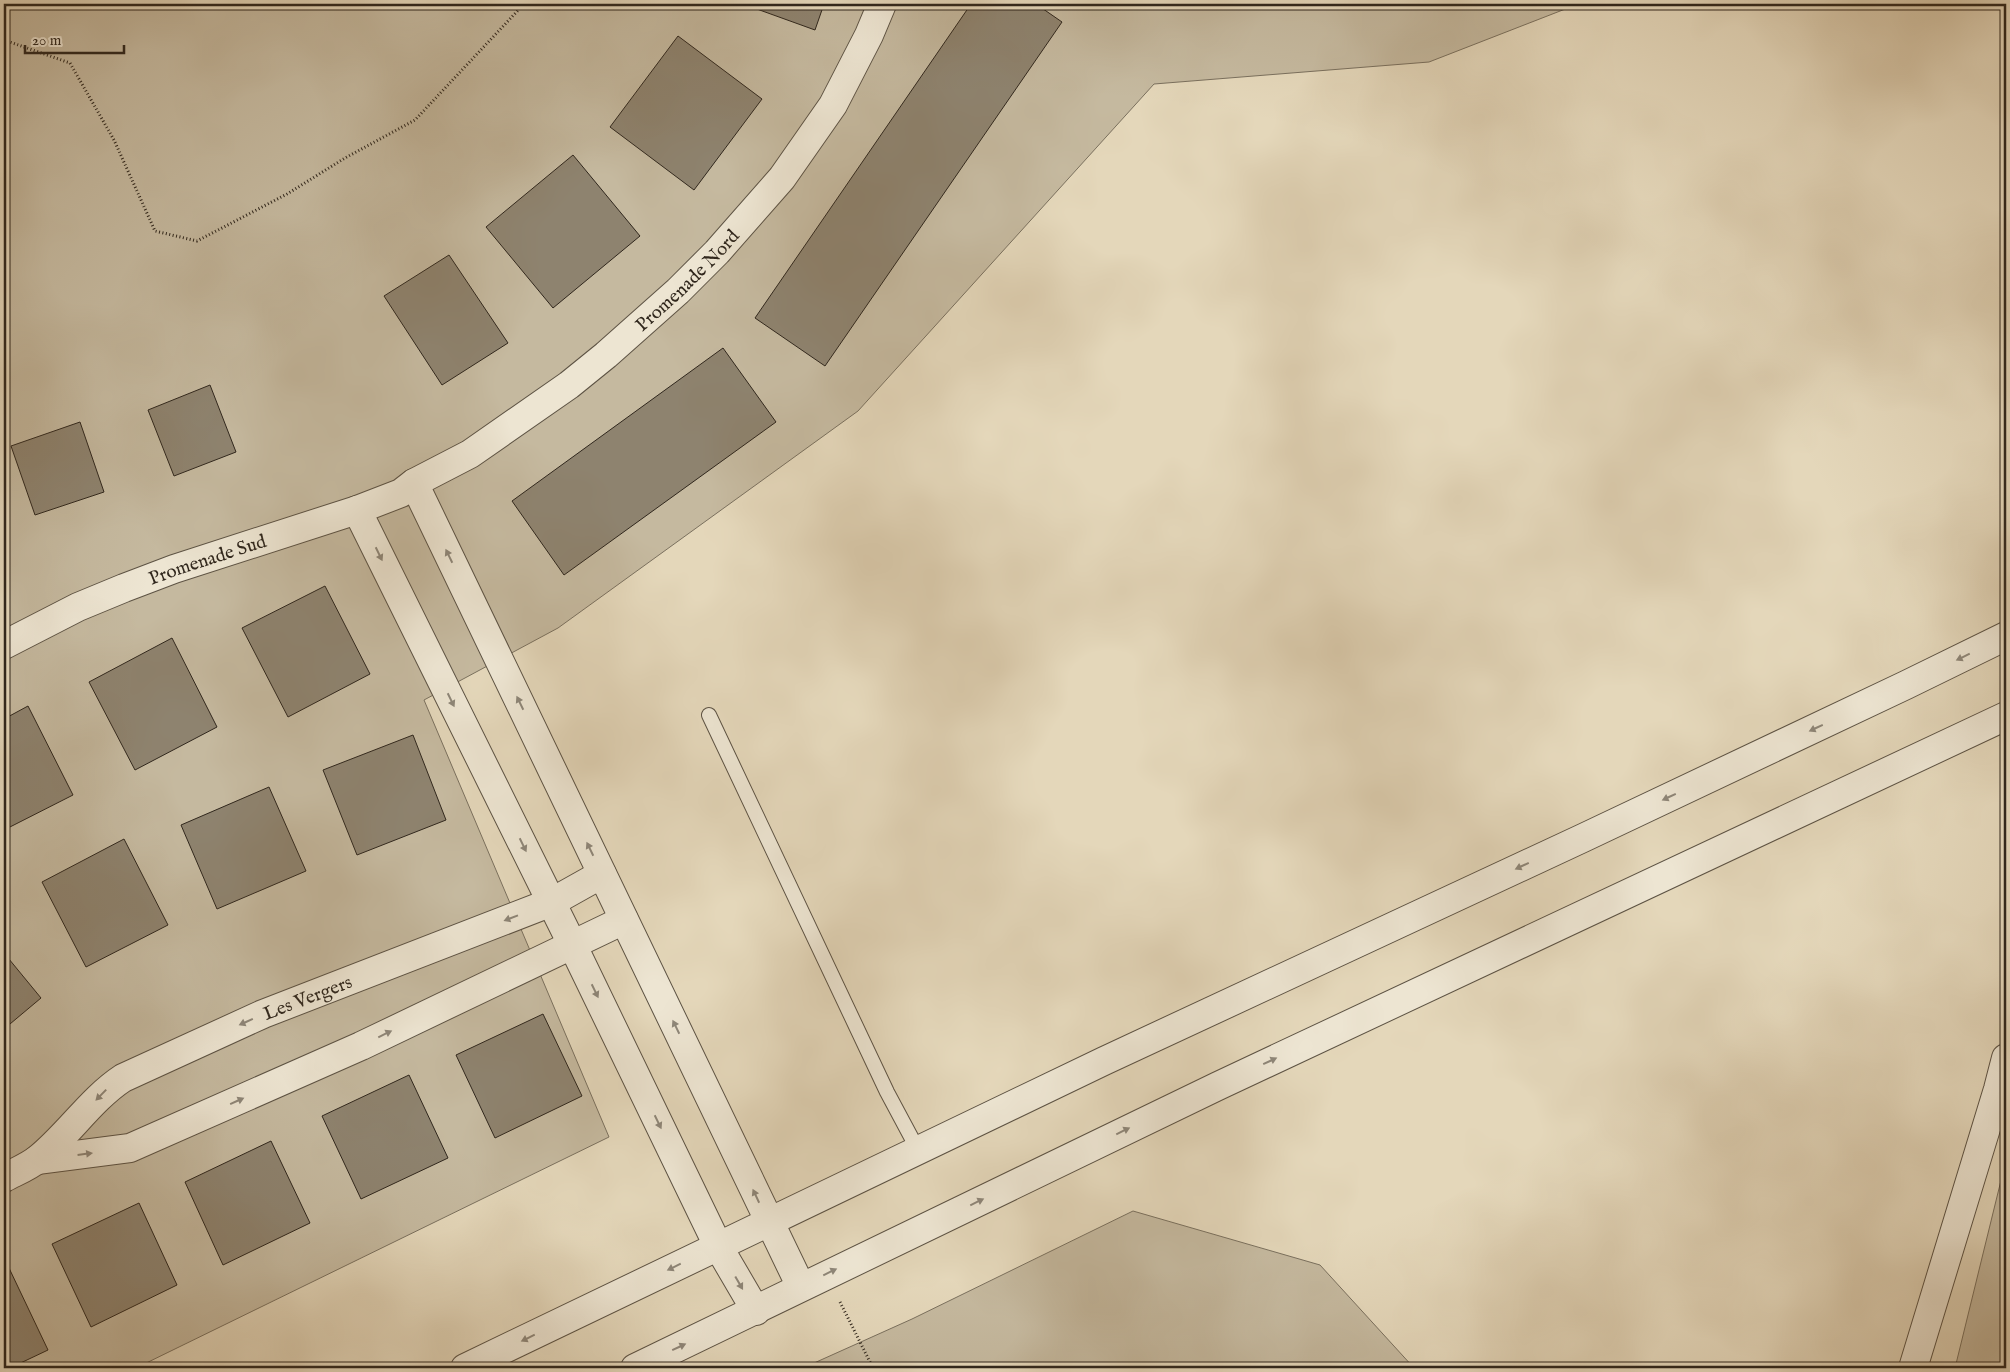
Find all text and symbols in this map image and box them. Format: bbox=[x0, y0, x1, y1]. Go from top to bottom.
scale bar bbox=[25, 22, 124, 54]
text: 20 m bbox=[32, 31, 62, 50]
street label: Promenade Nord bbox=[631, 225, 746, 337]
street label: Promenade Sud bbox=[145, 530, 270, 592]
one-way arrow bbox=[375, 547, 383, 561]
one-way arrow bbox=[445, 549, 453, 563]
one-way arrow bbox=[1955, 653, 1970, 661]
one-way arrow bbox=[447, 692, 455, 707]
one-way arrow bbox=[516, 696, 524, 710]
one-way arrow bbox=[1809, 724, 1823, 732]
one-way arrow bbox=[1662, 793, 1676, 801]
one-way arrow bbox=[520, 838, 528, 852]
one-way arrow bbox=[586, 842, 594, 856]
one-way arrow bbox=[1515, 862, 1529, 870]
one-way arrow bbox=[503, 914, 518, 922]
street label: Les Vergers bbox=[260, 971, 356, 1027]
one-way arrow bbox=[591, 984, 599, 998]
one-way arrow bbox=[239, 1018, 253, 1026]
one-way arrow bbox=[671, 1020, 679, 1034]
one-way arrow bbox=[378, 1030, 393, 1038]
one-way arrow bbox=[1263, 1057, 1277, 1065]
one-way arrow bbox=[96, 1088, 108, 1100]
one-way arrow bbox=[230, 1096, 244, 1104]
one-way arrow bbox=[655, 1115, 663, 1129]
one-way arrow bbox=[1116, 1127, 1130, 1135]
one-way arrow bbox=[77, 1150, 93, 1158]
one-way arrow bbox=[752, 1189, 760, 1203]
one-way arrow bbox=[970, 1198, 984, 1206]
one-way arrow bbox=[667, 1264, 681, 1272]
one-way arrow bbox=[823, 1268, 837, 1276]
one-way arrow bbox=[735, 1276, 744, 1289]
one-way arrow bbox=[521, 1334, 535, 1342]
one-way arrow bbox=[672, 1343, 686, 1351]

